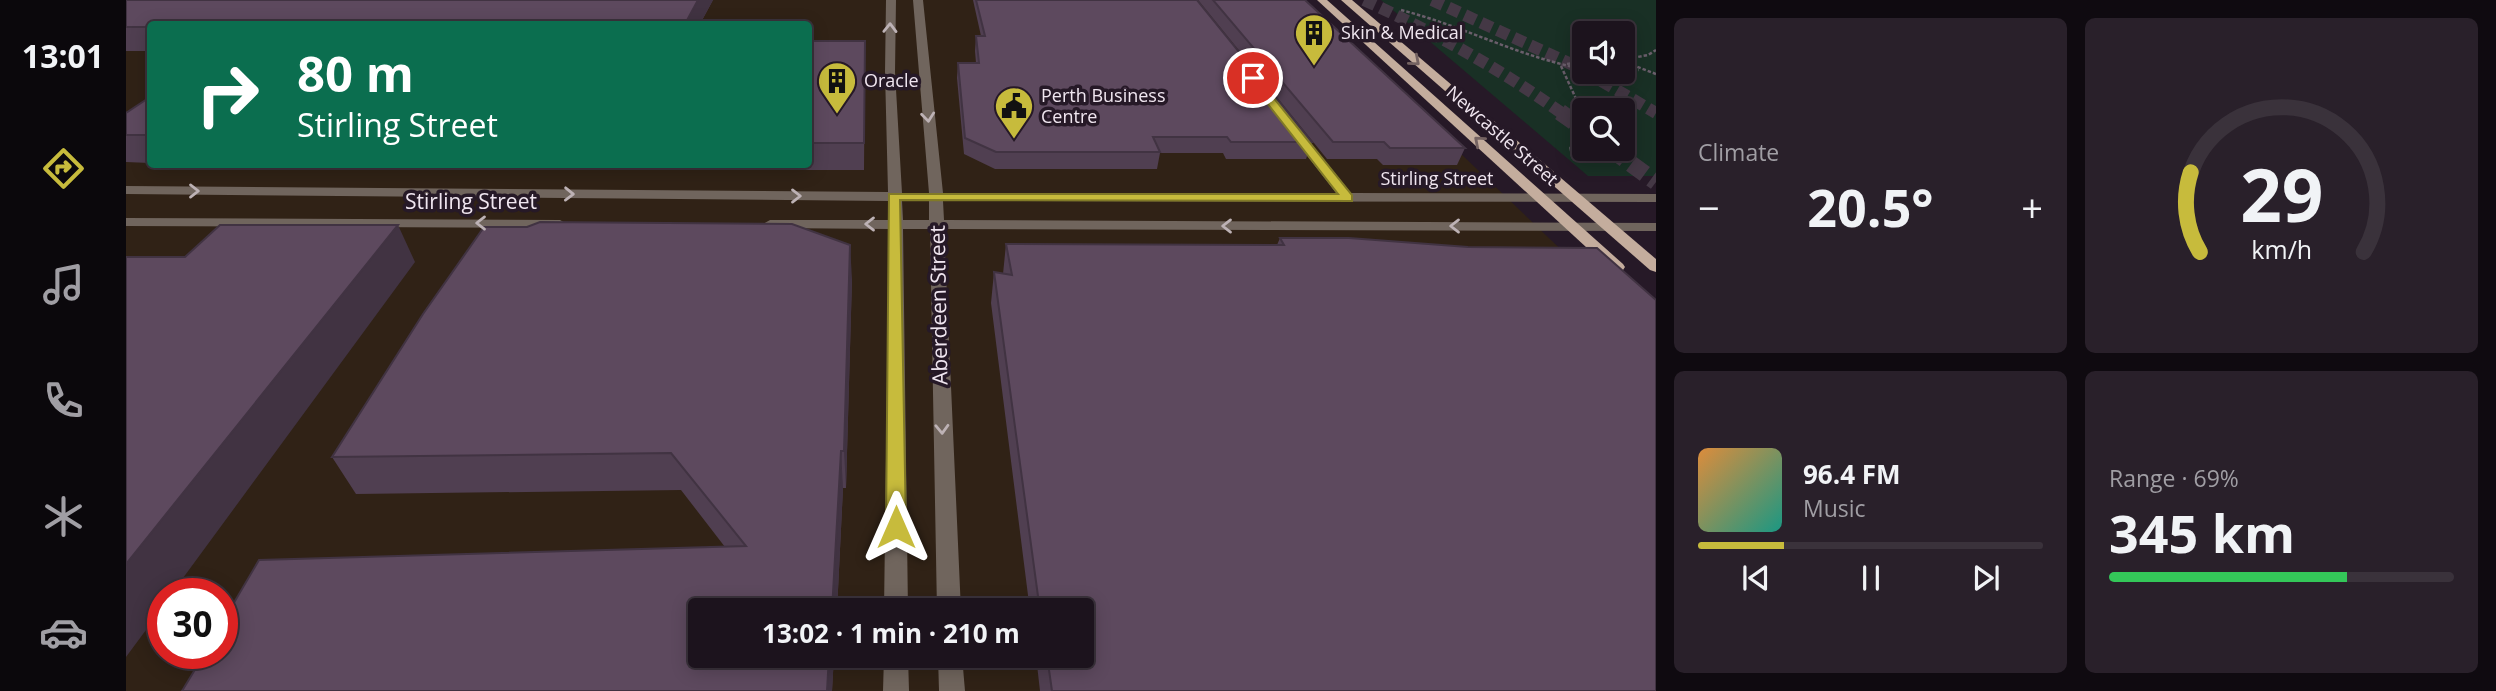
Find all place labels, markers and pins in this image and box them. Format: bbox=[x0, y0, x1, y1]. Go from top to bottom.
building icon: Skin & Medical bbox=[1293, 12, 1335, 67]
place label: Skin & Medical bbox=[1341, 20, 1463, 44]
pin bbox=[1223, 48, 1283, 108]
building icon: Oracle bbox=[816, 60, 858, 115]
place label: Oracle bbox=[864, 68, 919, 92]
place label: Perth Business Centre bbox=[1041, 83, 1166, 128]
public building icon: Perth Business Centre bbox=[993, 85, 1035, 140]

